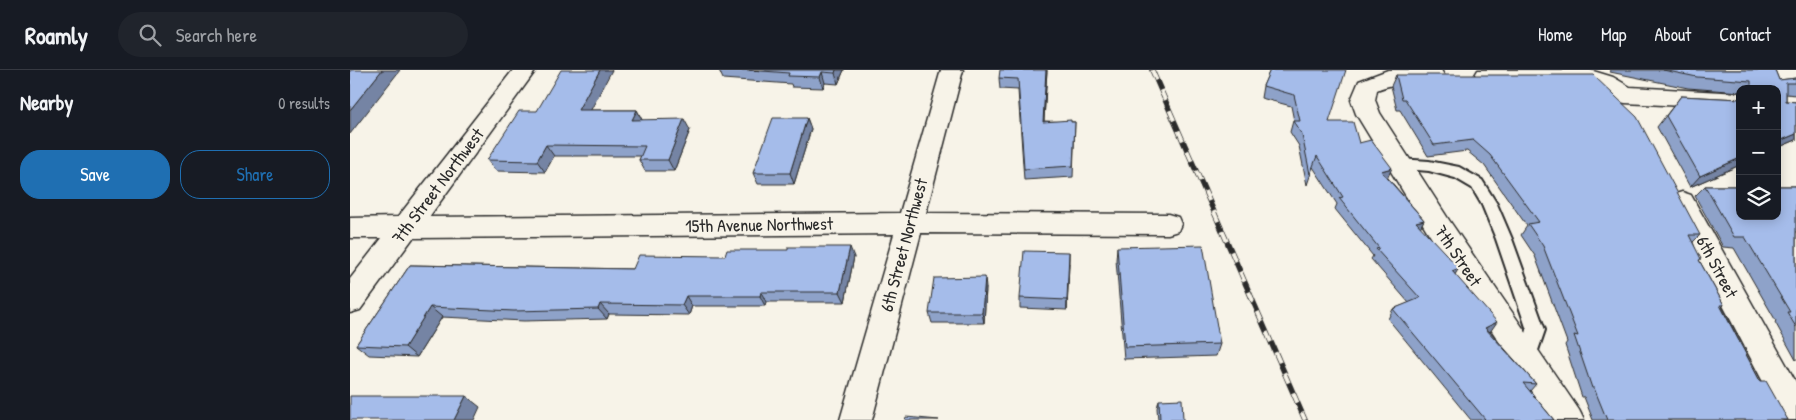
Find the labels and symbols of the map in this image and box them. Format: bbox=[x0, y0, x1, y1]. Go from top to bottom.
street label: 7th Street Northwest bbox=[386, 122, 490, 249]
street label: 6th Street Northwest bbox=[874, 175, 934, 314]
street label: 15th Avenue Northwest bbox=[685, 211, 834, 238]
street label: 7th Street bbox=[1429, 220, 1488, 292]
street label: 6th Street bbox=[1691, 231, 1745, 303]

